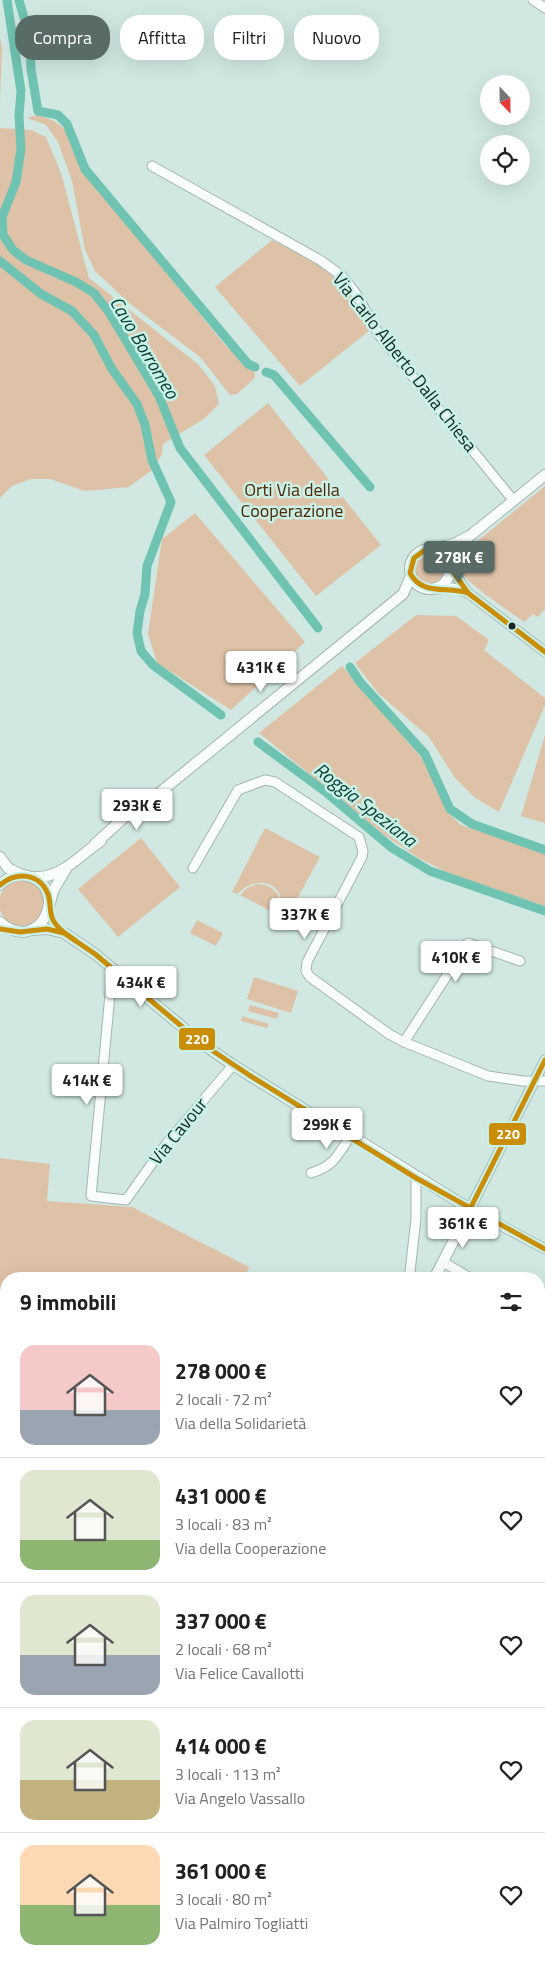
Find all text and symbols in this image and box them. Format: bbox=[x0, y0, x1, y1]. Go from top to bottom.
chip: Compra bbox=[15, 15, 110, 60]
chip: Affitta bbox=[120, 15, 204, 60]
chip: Filtri bbox=[214, 15, 284, 60]
chip: Nuovo bbox=[294, 15, 379, 60]
north arrow bbox=[480, 75, 530, 125]
map controls bbox=[480, 75, 530, 185]
button: locate bbox=[480, 135, 530, 185]
street label: Via Carlo Alberto Dalla Chiesa bbox=[326, 266, 484, 458]
water label: Cavo Borromeo bbox=[103, 290, 187, 404]
park label: Orti Via della Cooperazione bbox=[241, 476, 343, 524]
pin: 278K € bbox=[418, 540, 500, 583]
text: 278K € bbox=[435, 545, 483, 569]
unlabelled marker bbox=[507, 621, 517, 631]
pin: 431K € bbox=[220, 650, 302, 693]
text: 431K € bbox=[237, 655, 285, 679]
water label: Roggia Speziana bbox=[308, 755, 425, 854]
pin: 293K € bbox=[96, 788, 178, 831]
text: 293K € bbox=[113, 793, 161, 817]
pin: 337K € bbox=[264, 898, 346, 940]
text: 337K € bbox=[281, 902, 329, 926]
pin: 410K € bbox=[415, 940, 497, 983]
text: 410K € bbox=[432, 945, 480, 969]
pin: 434K € bbox=[100, 966, 182, 1008]
text: 434K € bbox=[117, 970, 165, 994]
line badge: 220 bbox=[178, 1027, 216, 1051]
text: 220 bbox=[185, 1028, 209, 1049]
pin: 414K € bbox=[46, 1064, 128, 1106]
text: 414K € bbox=[63, 1068, 111, 1092]
street label: Via Cavour bbox=[142, 1091, 214, 1171]
pin: 299K € bbox=[286, 1108, 368, 1150]
text: 299K € bbox=[303, 1112, 351, 1136]
line badge: 220 bbox=[488, 1122, 527, 1146]
text: 220 bbox=[496, 1123, 520, 1144]
pin: 361K € bbox=[422, 1206, 504, 1249]
text: 361K € bbox=[439, 1211, 487, 1235]
text: 9 immobili bbox=[20, 1286, 116, 1318]
icon: filters bbox=[497, 1288, 525, 1316]
text: 278 000 € bbox=[175, 1355, 267, 1387]
icon: home bbox=[60, 1365, 120, 1425]
icon: heart bbox=[497, 1381, 525, 1409]
text: 2 locali · 72 m² bbox=[175, 1387, 272, 1411]
text: Via della Solidarietà bbox=[175, 1411, 306, 1435]
text: 431 000 € bbox=[175, 1480, 267, 1512]
icon: home bbox=[60, 1490, 120, 1550]
icon: heart bbox=[497, 1506, 525, 1534]
text: 3 locali · 83 m² bbox=[175, 1512, 272, 1536]
text: Via della Cooperazione bbox=[175, 1536, 326, 1560]
text: 337 000 € bbox=[175, 1605, 267, 1637]
icon: home bbox=[60, 1615, 120, 1675]
icon: heart bbox=[497, 1631, 525, 1659]
text: 2 locali · 68 m² bbox=[175, 1637, 272, 1661]
text: Via Felice Cavallotti bbox=[175, 1661, 304, 1685]
text: 414 000 € bbox=[175, 1730, 267, 1762]
icon: home bbox=[60, 1740, 120, 1800]
icon: heart bbox=[497, 1756, 525, 1784]
text: 3 locali · 113 m² bbox=[175, 1762, 281, 1786]
text: Via Angelo Vassallo bbox=[175, 1786, 305, 1810]
text: 361 000 € bbox=[175, 1855, 267, 1887]
icon: home bbox=[60, 1865, 120, 1925]
icon: heart bbox=[497, 1881, 525, 1909]
text: 3 locali · 80 m² bbox=[175, 1887, 272, 1911]
text: Via Palmiro Togliatti bbox=[175, 1911, 308, 1935]

